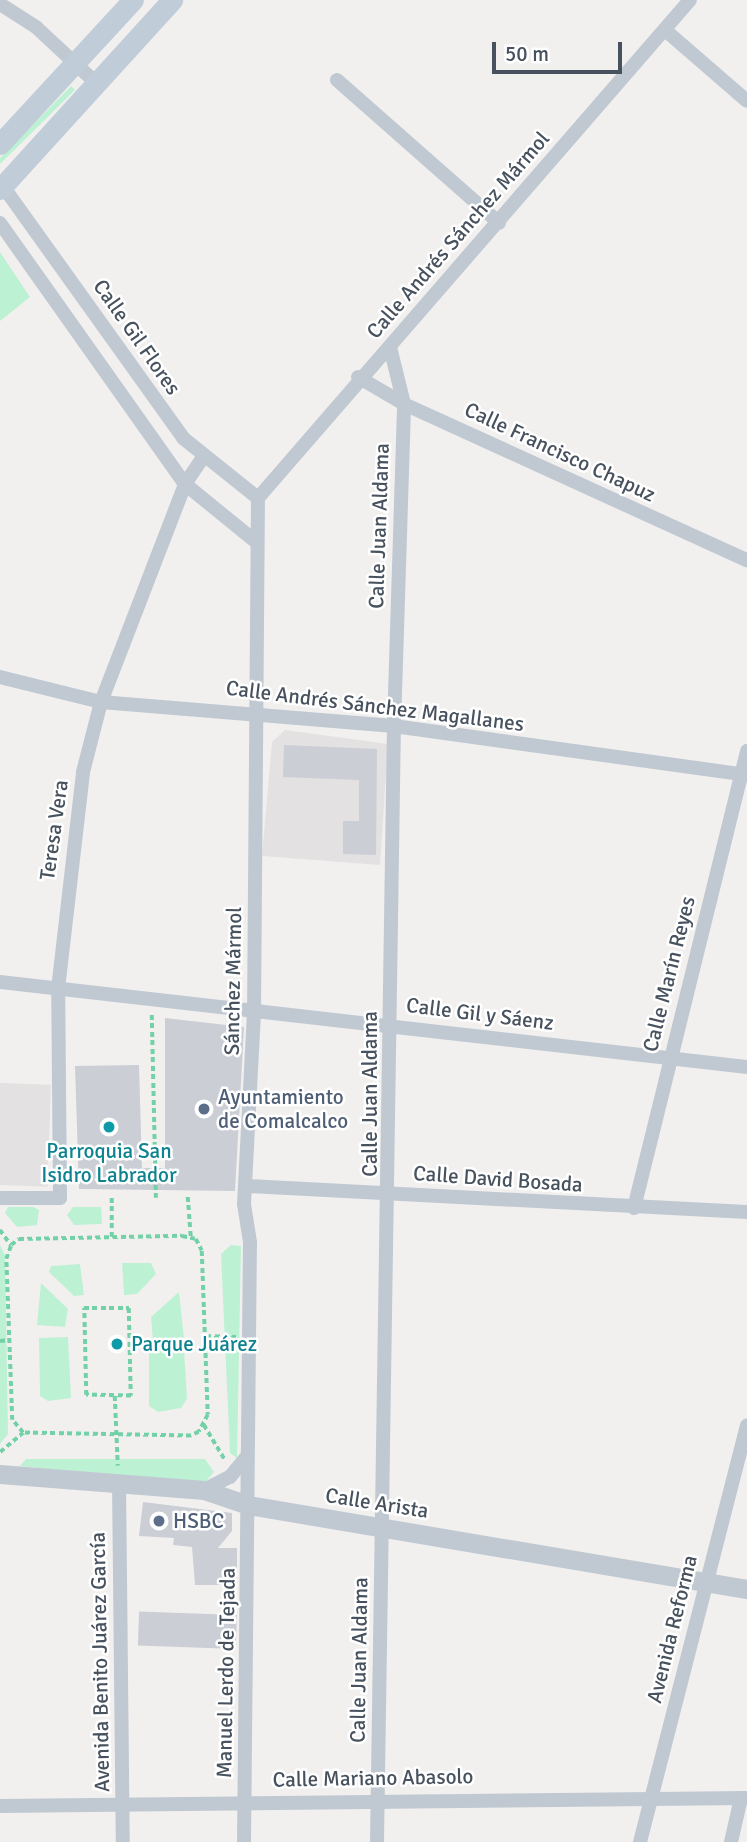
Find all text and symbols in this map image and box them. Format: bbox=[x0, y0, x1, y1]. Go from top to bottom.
scale bar bbox=[495, 28, 624, 72]
text: 50 m bbox=[505, 41, 549, 67]
street label: Calle Andrés Sánchez Mármol bbox=[361, 126, 555, 344]
street label: Calle Gil Flores bbox=[88, 274, 186, 400]
street label: Calle Francisco Chapuz bbox=[461, 397, 659, 507]
street label: Calle Juan Aldama bbox=[364, 443, 394, 609]
street label: Calle Andrés Sánchez Magallanes bbox=[225, 675, 525, 737]
street label: Teresa Vera bbox=[34, 778, 74, 882]
street label: Calle Marín Reyes bbox=[637, 894, 701, 1054]
street label: Sánchez Mármol bbox=[219, 906, 247, 1056]
street label: Calle Gil y Sáenz bbox=[405, 992, 555, 1036]
street label: Calle Juan Aldama bbox=[357, 1011, 383, 1177]
place label: Ayuntamiento de Comalcalco bbox=[218, 1084, 348, 1134]
marker: Ayuntamiento de Comalcalco bbox=[196, 1101, 212, 1117]
marker: Parroquia San Isidro Labrador bbox=[101, 1119, 117, 1135]
place label: Parroquia San Isidro Labrador bbox=[41, 1138, 177, 1188]
street label: Calle David Bosada bbox=[412, 1161, 584, 1197]
place label: Parque Juárez bbox=[131, 1331, 257, 1357]
marker: Parque Juárez bbox=[109, 1336, 125, 1352]
street label: Calle Arista bbox=[324, 1482, 430, 1524]
place label: HSBC bbox=[173, 1508, 224, 1534]
marker: HSBC bbox=[151, 1513, 167, 1529]
street label: Avenida Benito Juárez García bbox=[85, 1532, 115, 1792]
street label: Avenida Reforma bbox=[641, 1552, 703, 1706]
street label: Manuel Lerdo de Tejada bbox=[212, 1568, 240, 1778]
street label: Calle Juan Aldama bbox=[345, 1577, 373, 1743]
street label: Calle Mariano Abasolo bbox=[272, 1764, 474, 1792]

